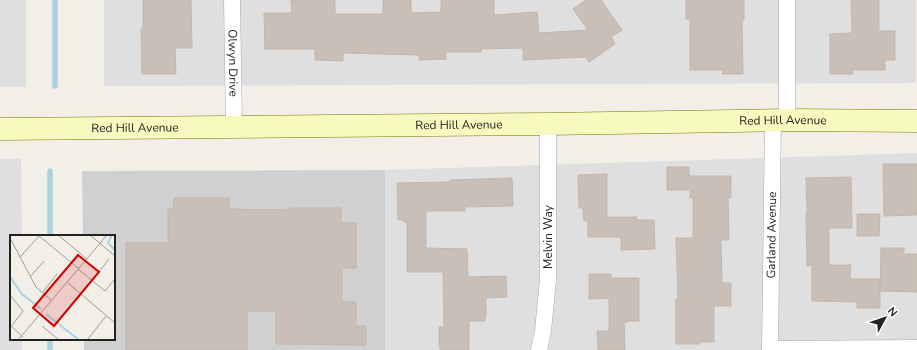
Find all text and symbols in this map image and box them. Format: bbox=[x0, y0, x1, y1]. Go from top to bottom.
street label: Olwyn Drive bbox=[224, 29, 242, 97]
street label: Red Hill Avenue bbox=[739, 112, 827, 129]
street label: Red Hill Avenue bbox=[415, 116, 503, 133]
street label: Red Hill Avenue bbox=[91, 119, 179, 136]
street label: Garland Avenue bbox=[763, 191, 780, 279]
street label: Melvin Way bbox=[540, 204, 556, 269]
inset map bbox=[10, 235, 115, 340]
north arrow bbox=[865, 298, 905, 338]
text: N bbox=[884, 304, 901, 320]

